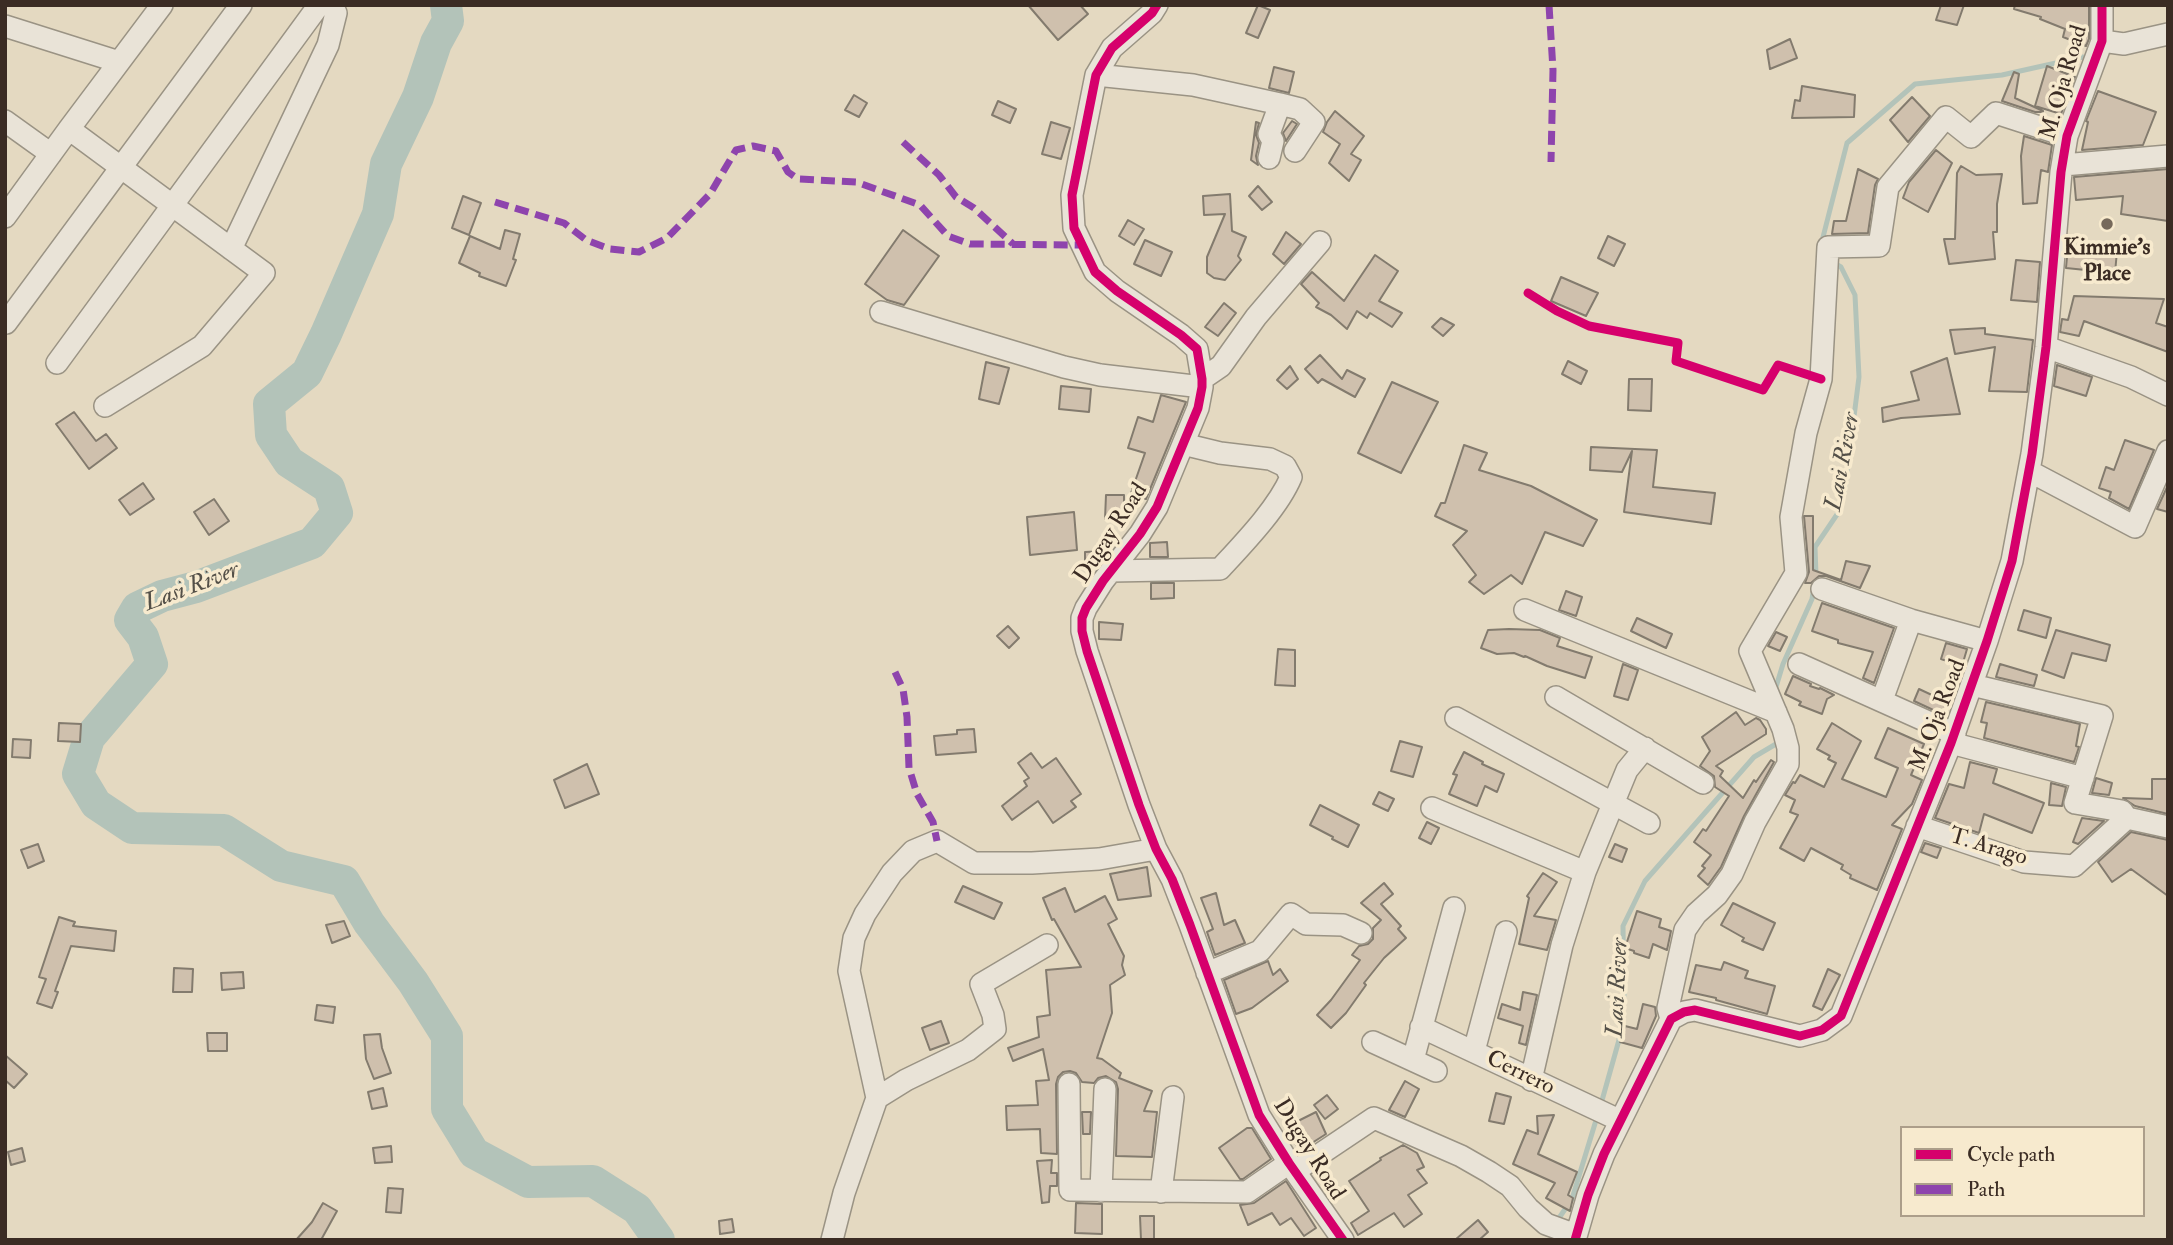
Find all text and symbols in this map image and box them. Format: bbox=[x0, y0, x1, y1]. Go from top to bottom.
street label: M. Oja Road bbox=[2035, 22, 2095, 144]
marker: Kimmie's Place bbox=[2099, 216, 2115, 232]
place label: Kimmie's Place bbox=[2064, 235, 2150, 289]
water label: Lasi River bbox=[1820, 411, 1868, 513]
street label: Dugay Road bbox=[1069, 479, 1155, 589]
water label: Lasi River bbox=[141, 557, 243, 619]
street label: M. Oja Road bbox=[1905, 656, 1973, 776]
street label: T. Arago bbox=[1946, 823, 2030, 873]
water label: Lasi River bbox=[1602, 938, 1636, 1038]
street label: Cerrero bbox=[1481, 1046, 1559, 1102]
street label: Dugay Road bbox=[1266, 1094, 1350, 1206]
legend bbox=[1900, 1126, 2145, 1217]
text: Cycle path bbox=[1967, 1141, 2055, 1168]
text: Path bbox=[1967, 1176, 2005, 1203]

